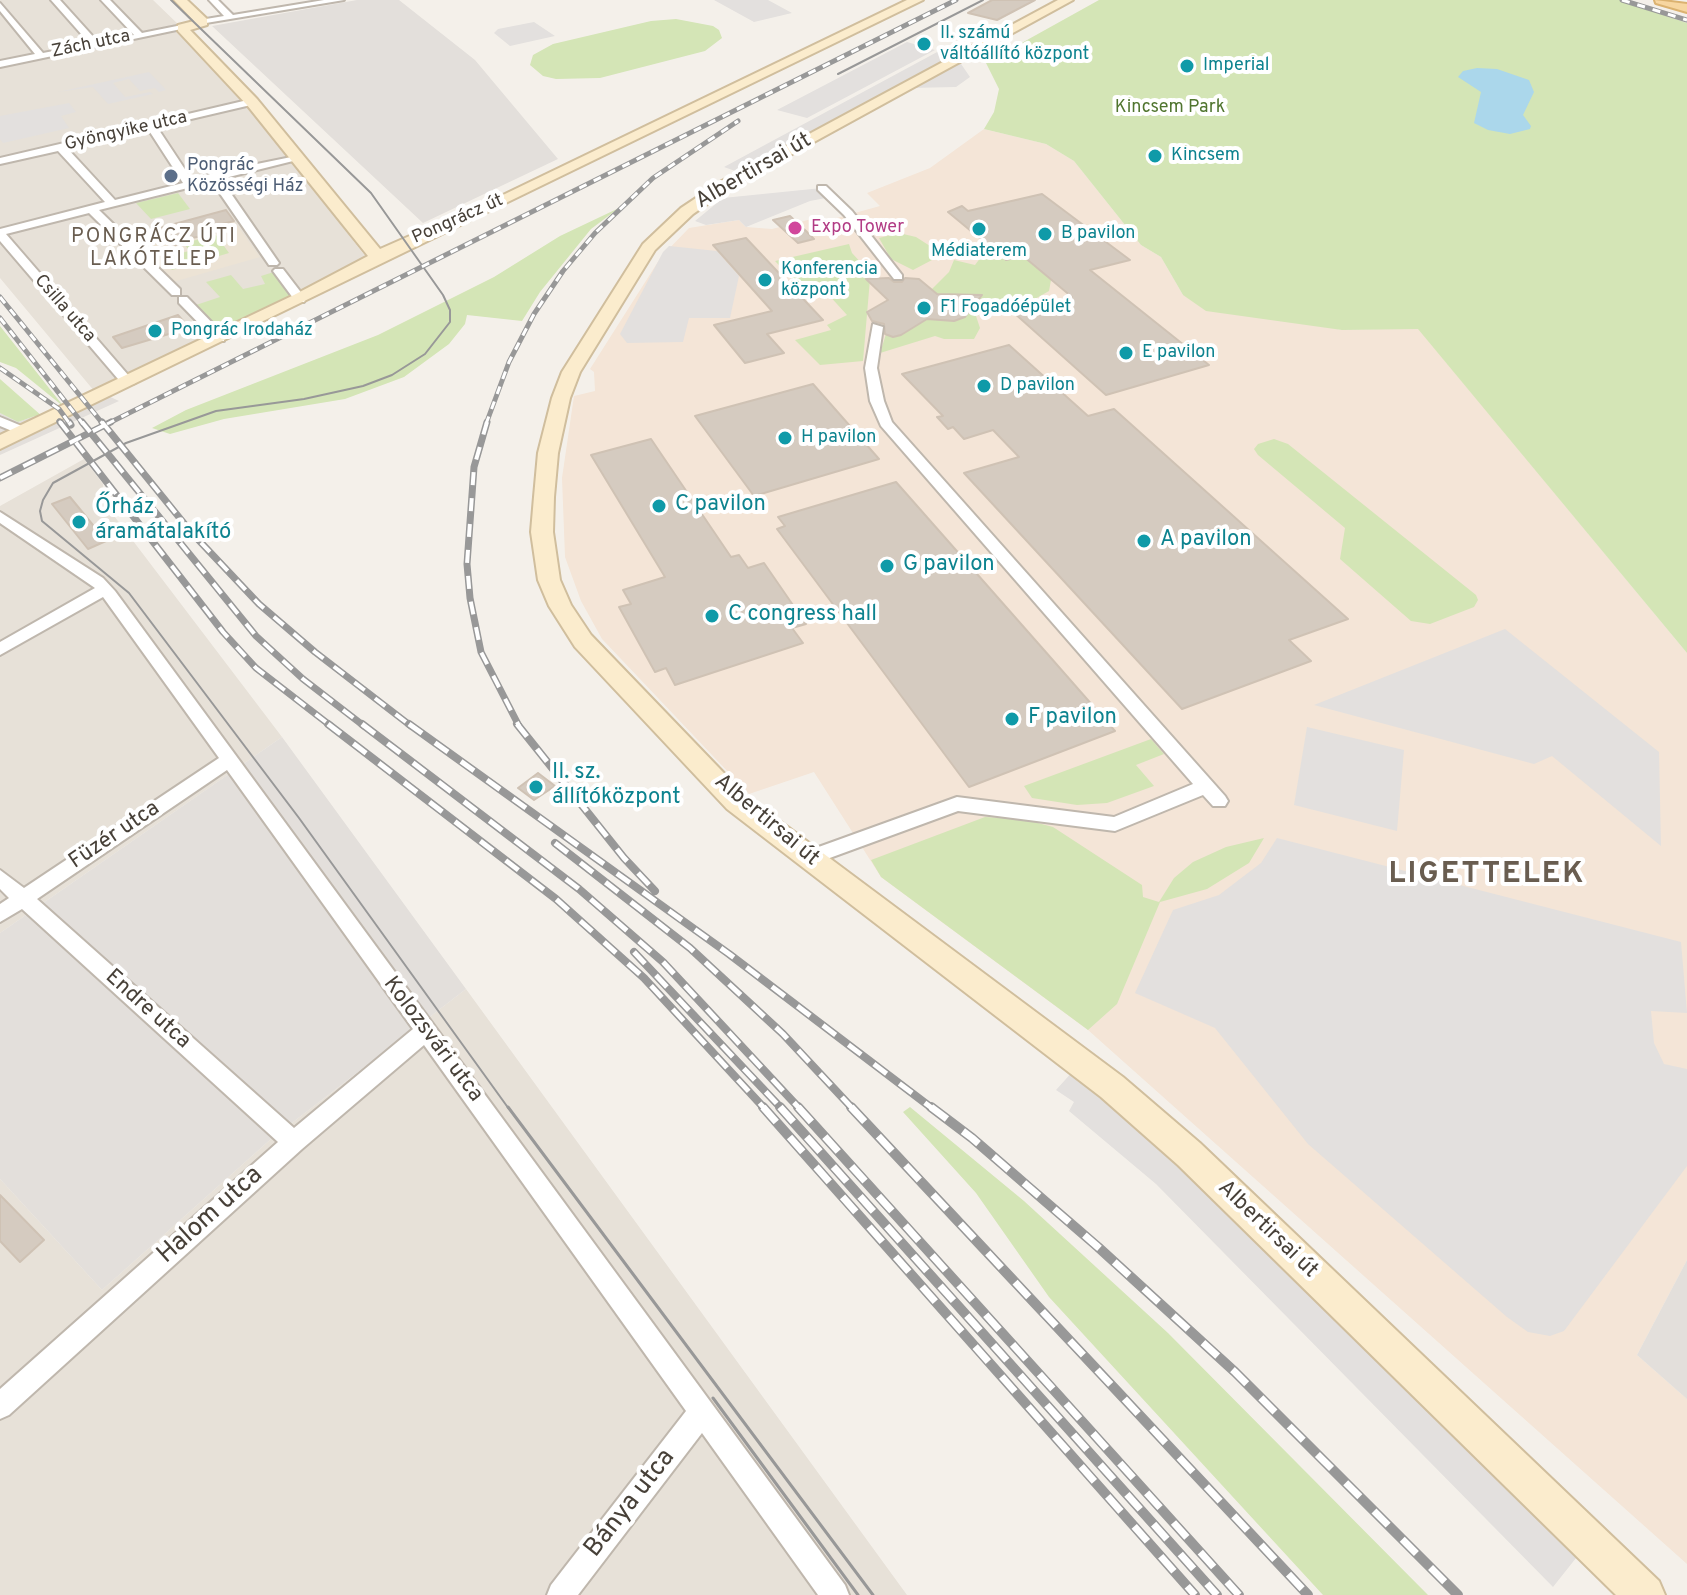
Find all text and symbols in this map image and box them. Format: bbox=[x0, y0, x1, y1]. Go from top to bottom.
place label: II. számú váltóállító központ bbox=[940, 23, 1089, 66]
street label: Zách utca bbox=[50, 26, 132, 64]
marker: II. számú váltóállító központ bbox=[915, 35, 933, 53]
place label: Imperial bbox=[1203, 55, 1270, 77]
marker: Imperial bbox=[1178, 57, 1196, 75]
park label: Kincsem Park bbox=[1115, 97, 1225, 119]
street label: Gyöngyike utca bbox=[63, 107, 189, 157]
street label: Albertirsai út bbox=[691, 128, 817, 216]
place label: Kincsem bbox=[1171, 145, 1240, 167]
marker: Kincsem bbox=[1146, 147, 1164, 165]
place label: Pongrác Közösségi Ház bbox=[187, 155, 304, 198]
marker: Pongrác Közösségi Ház bbox=[162, 167, 180, 185]
street label: Pongrácz út bbox=[409, 190, 507, 250]
place label: Expo Tower bbox=[811, 217, 904, 239]
marker: Expo Tower bbox=[786, 219, 804, 237]
marker: Médiaterem bbox=[970, 220, 988, 238]
place label: B pavilon bbox=[1061, 223, 1135, 245]
marker: B pavilon bbox=[1036, 225, 1054, 243]
district label: PONGRÁCZ ÚTI LAKÓTELEP bbox=[71, 226, 237, 273]
place label: Médiaterem bbox=[931, 241, 1027, 263]
place label: Konferencia központ bbox=[781, 259, 878, 302]
street label: Csilla utca bbox=[29, 271, 99, 347]
marker: Konferencia központ bbox=[756, 271, 774, 289]
place label: F1 Fogadóépület bbox=[940, 297, 1071, 319]
marker: F1 Fogadóépület bbox=[915, 299, 933, 317]
place label: Pongrác Irodaház bbox=[171, 320, 313, 342]
marker: Pongrác Irodaház bbox=[146, 322, 164, 340]
place label: E pavilon bbox=[1142, 342, 1215, 364]
marker: E pavilon bbox=[1117, 344, 1135, 362]
place label: D pavilon bbox=[1000, 375, 1075, 397]
marker: D pavilon bbox=[975, 377, 993, 395]
place label: H pavilon bbox=[801, 427, 876, 449]
marker: H pavilon bbox=[776, 429, 794, 447]
place label: C pavilon bbox=[675, 493, 766, 519]
place label: Őrház áramátalakító bbox=[95, 496, 231, 548]
marker: C pavilon bbox=[650, 497, 668, 515]
marker: Őrház áramátalakító bbox=[70, 513, 88, 531]
place label: A pavilon bbox=[1160, 528, 1252, 554]
marker: A pavilon bbox=[1135, 532, 1153, 550]
place label: G pavilon bbox=[903, 553, 995, 579]
marker: G pavilon bbox=[878, 557, 896, 575]
place label: C congress hall bbox=[728, 603, 877, 629]
marker: C congress hall bbox=[703, 607, 721, 625]
place label: F pavilon bbox=[1028, 706, 1117, 732]
marker: F pavilon bbox=[1003, 710, 1021, 728]
place label: II. sz. állítóközpont bbox=[552, 761, 680, 812]
street label: Albertirsai út bbox=[708, 769, 824, 873]
marker: II. sz. állítóközpont bbox=[527, 778, 545, 796]
street label: Füzér utca bbox=[65, 796, 165, 876]
district label: LIGETTELEK bbox=[1389, 858, 1585, 894]
street label: Endre utca bbox=[99, 965, 195, 1055]
street label: Kolozsvári utca bbox=[376, 972, 488, 1108]
street label: Halom utca bbox=[152, 1161, 270, 1271]
street label: Albertirsai út bbox=[1211, 1176, 1323, 1284]
street label: Bánya utca bbox=[579, 1444, 683, 1564]

